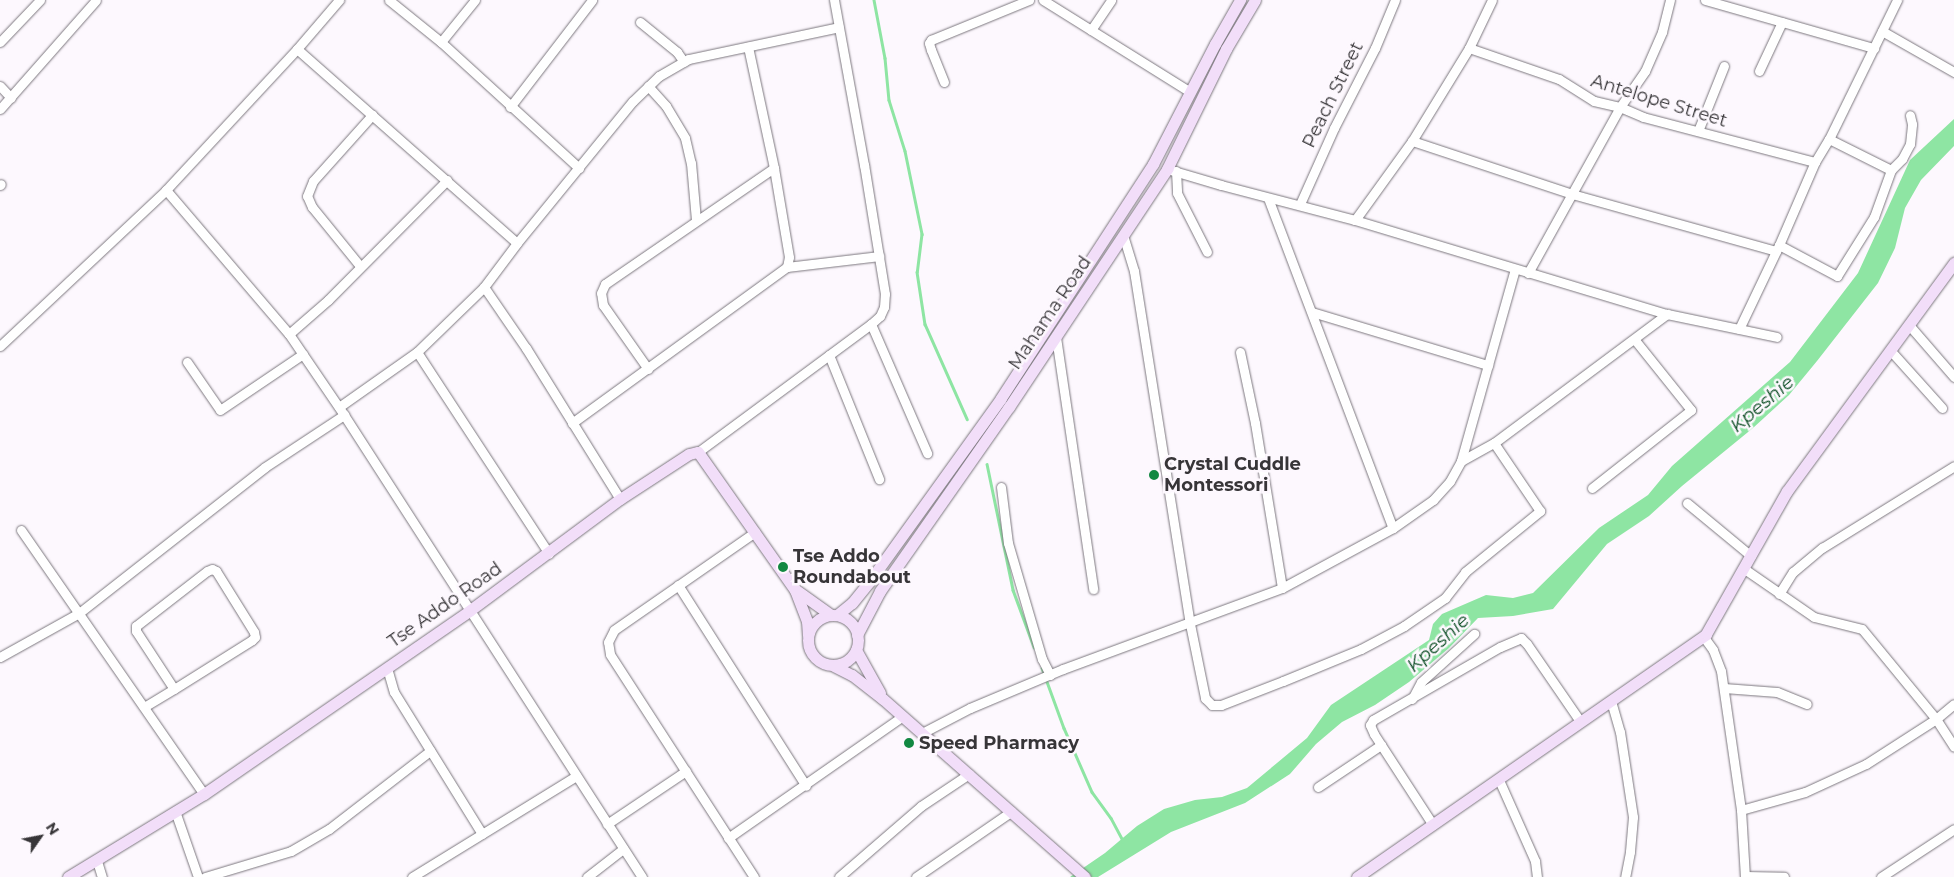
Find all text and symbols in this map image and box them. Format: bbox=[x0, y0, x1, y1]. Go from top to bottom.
street label: Peach Street bbox=[1298, 38, 1368, 152]
street label: Antelope Street bbox=[1588, 70, 1730, 132]
street label: Mahama Road bbox=[1004, 252, 1096, 374]
water label: Kpeshie bbox=[1725, 371, 1799, 437]
place label: Crystal Cuddle Montessori bbox=[1164, 454, 1301, 496]
marker: Crystal Cuddle Montessori bbox=[1148, 469, 1160, 481]
place label: Tse Addo Roundabout bbox=[793, 546, 911, 588]
street label: Tse Addo Road bbox=[384, 558, 506, 652]
marker: Tse Addo Roundabout bbox=[777, 561, 789, 573]
water label: Kpeshie bbox=[1402, 609, 1474, 677]
place label: Speed Pharmacy bbox=[919, 732, 1079, 754]
marker: Speed Pharmacy bbox=[903, 737, 915, 749]
north arrow bbox=[15, 812, 65, 862]
text: N bbox=[42, 819, 63, 838]

